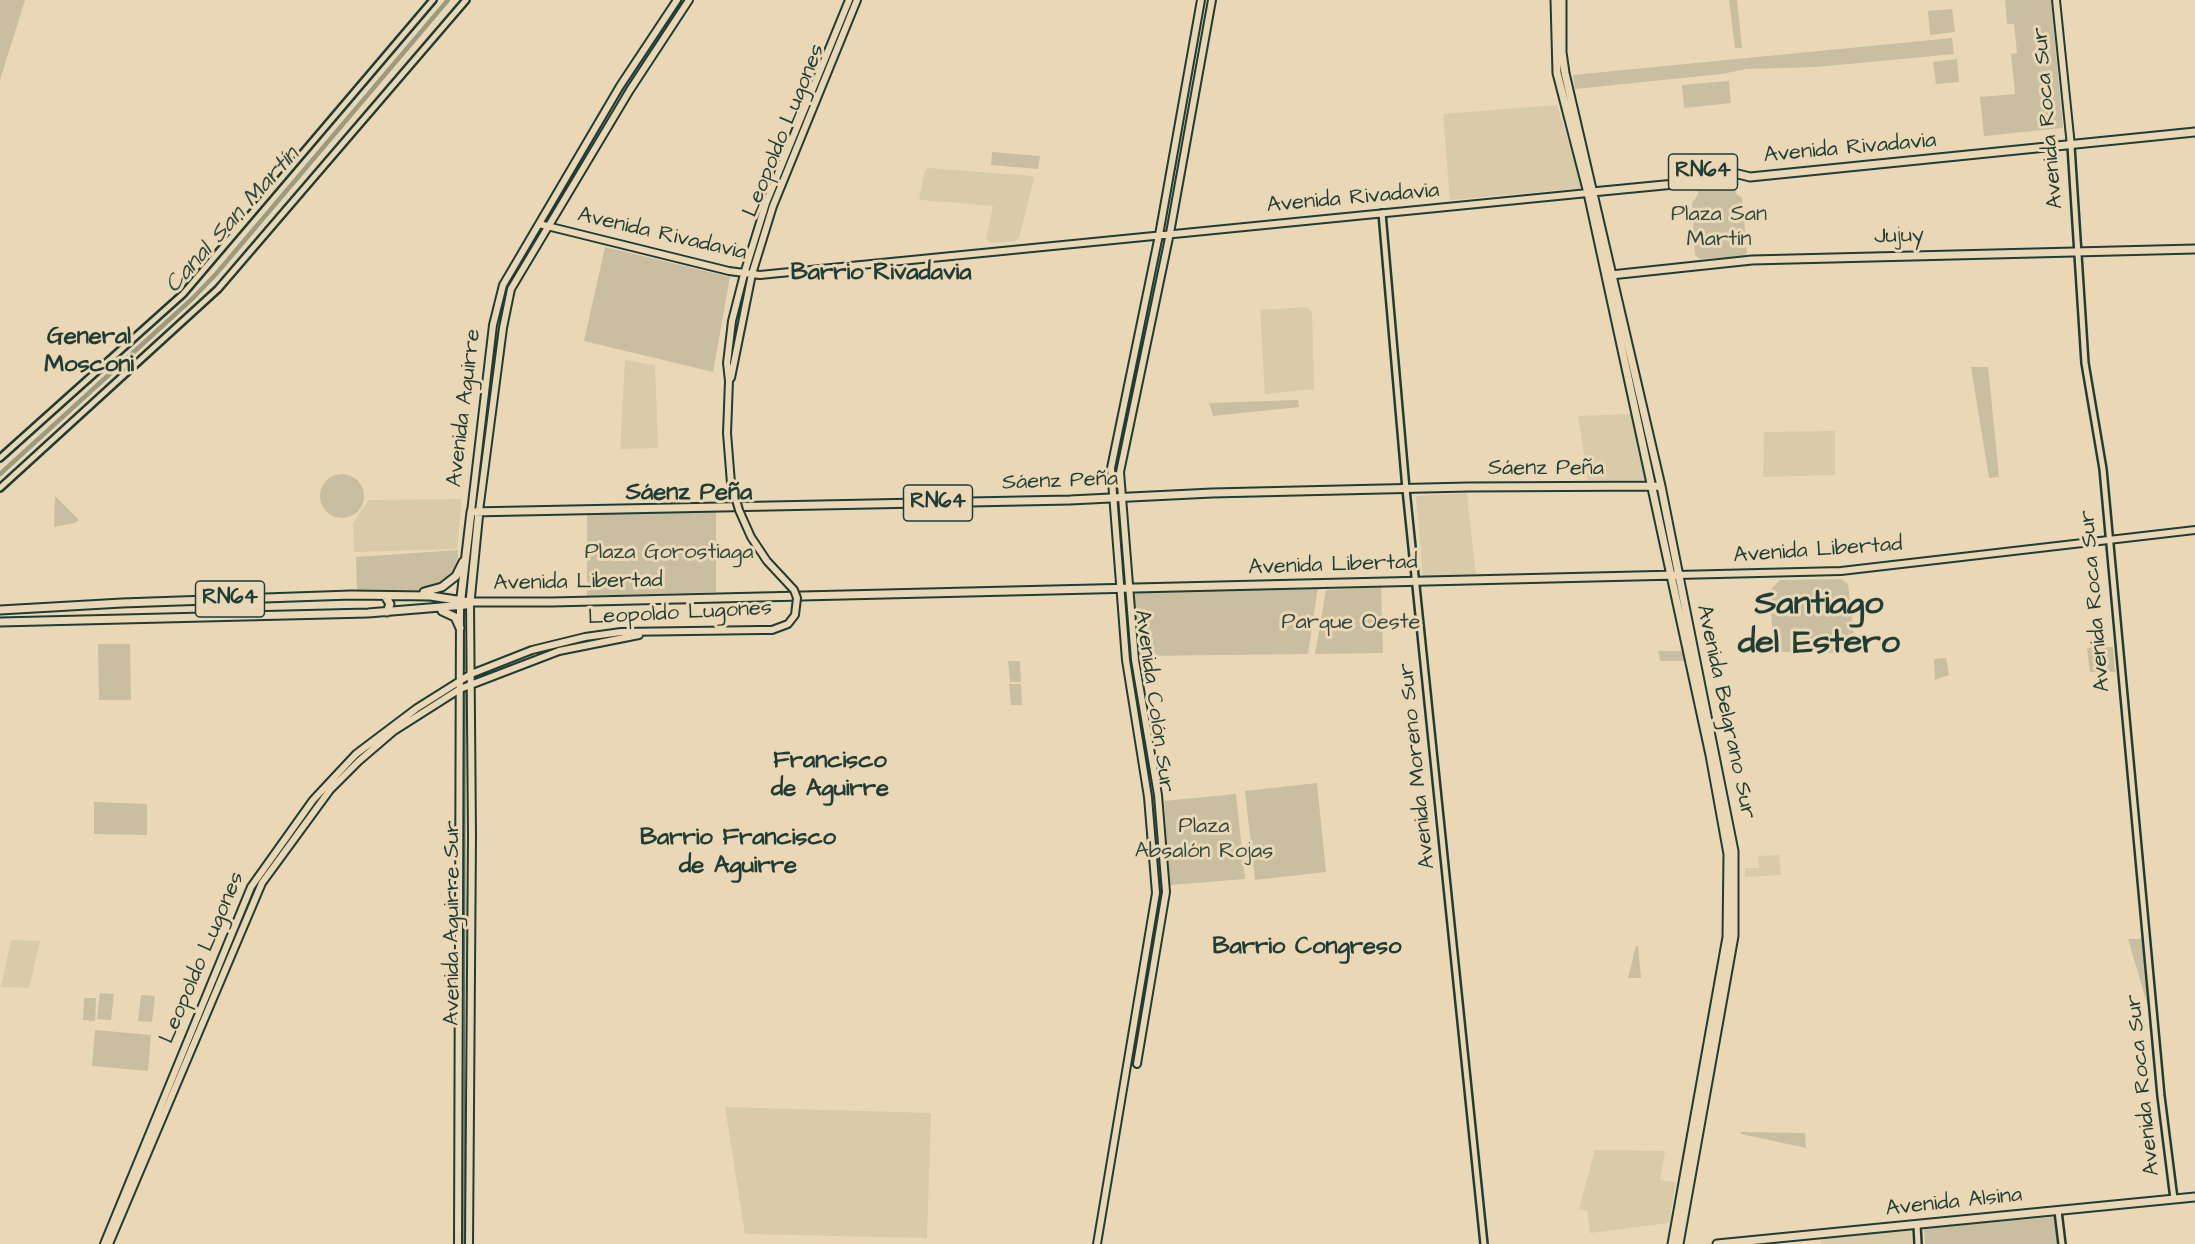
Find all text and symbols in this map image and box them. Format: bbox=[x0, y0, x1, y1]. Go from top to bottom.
street label: Avenida Roca Sur bbox=[2028, 26, 2070, 210]
street label: Leopoldo Lugones bbox=[738, 41, 832, 221]
street label: Avenida Rivadavia bbox=[1763, 128, 1937, 170]
water label: Canal San Martín bbox=[160, 142, 306, 300]
road number: RN64 bbox=[1668, 154, 1738, 190]
street label: Avenida Rivadavia bbox=[1266, 178, 1440, 220]
park label: Plaza San Martín bbox=[1671, 202, 1767, 254]
street label: Avenida Rivadavia bbox=[575, 203, 749, 267]
street label: Jujuy bbox=[1874, 223, 1924, 251]
district label: Barrio Rivadavia bbox=[791, 260, 971, 288]
district label: General Mosconi bbox=[44, 324, 134, 380]
street label: Avenida Aguirre bbox=[442, 327, 488, 489]
street label: Sáenz Peña bbox=[1488, 456, 1604, 482]
street label: Sáenz Peña bbox=[1002, 467, 1118, 497]
district label: Sáenz Peña bbox=[626, 480, 752, 508]
road number: RN64 bbox=[904, 485, 972, 521]
street label: Avenida Roca Sur bbox=[2075, 509, 2117, 693]
street label: Avenida Libertad bbox=[1733, 532, 1903, 570]
park label: Plaza Gorostiaga bbox=[585, 540, 753, 566]
street label: Avenida Libertad bbox=[1248, 550, 1418, 582]
street label: Avenida Libertad bbox=[493, 568, 663, 598]
road number: RN64 bbox=[196, 581, 264, 617]
district label: Santiago del Estero bbox=[1738, 586, 1900, 666]
street label: Leopoldo Lugones bbox=[587, 596, 773, 632]
street label: Avenida Belgrano Sur bbox=[1689, 602, 1761, 822]
street label: Avenida Colón Sur bbox=[1127, 608, 1179, 794]
park label: Parque Oeste bbox=[1281, 610, 1421, 636]
street label: Avenida Moreno Sur bbox=[1394, 662, 1442, 870]
district label: Francisco de Aguirre bbox=[771, 748, 889, 804]
park label: Plaza Absalón Rojas bbox=[1135, 814, 1273, 866]
street label: Avenida Aguirre Sur bbox=[440, 820, 466, 1026]
district label: Barrio Francisco de Aguirre bbox=[640, 825, 836, 881]
street label: Leopoldo Lugones bbox=[155, 868, 251, 1048]
district label: Barrio Congreso bbox=[1212, 934, 1402, 962]
street label: Avenida Roca Sur bbox=[2121, 993, 2167, 1177]
street label: Avenida Alsina bbox=[1884, 1183, 2024, 1223]

